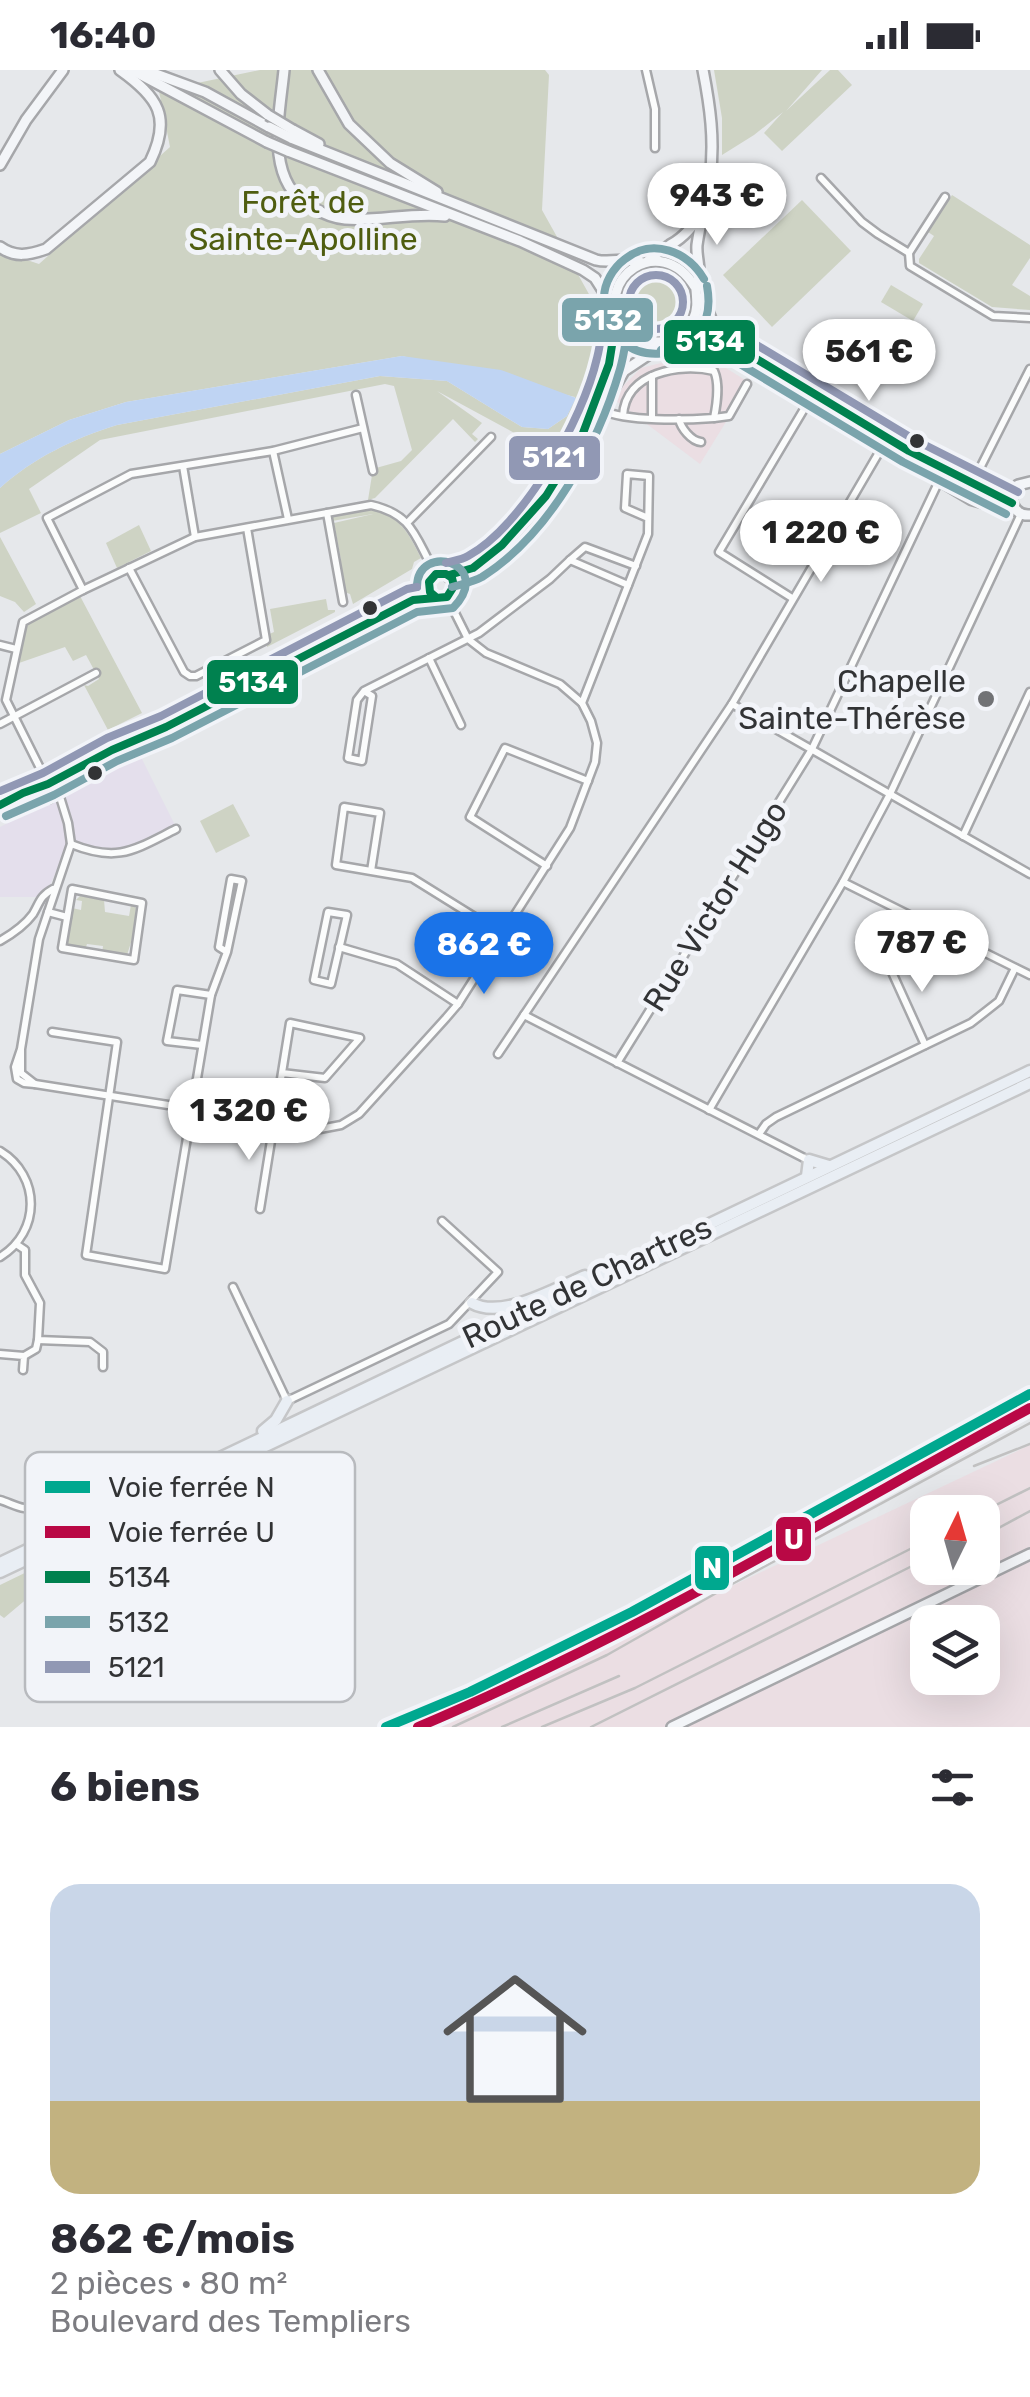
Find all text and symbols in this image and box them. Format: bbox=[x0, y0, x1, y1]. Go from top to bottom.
text: 16:40 bbox=[50, 12, 157, 58]
pin: 943 € bbox=[647, 163, 787, 248]
text: 943 € bbox=[669, 176, 765, 214]
park label: Forêt de Sainte-Apolline bbox=[188, 183, 418, 258]
line badge: 5132 bbox=[560, 296, 655, 344]
text: 5132 bbox=[574, 304, 642, 337]
line badge: 5134 bbox=[662, 318, 757, 366]
pin: 561 € bbox=[799, 319, 939, 404]
text: 5134 bbox=[675, 325, 745, 358]
text: 561 € bbox=[825, 332, 913, 370]
unlabelled marker bbox=[907, 431, 927, 451]
line badge: 5121 bbox=[507, 434, 602, 482]
text: 5121 bbox=[522, 441, 586, 474]
pin: 1 220 € bbox=[729, 500, 913, 585]
text: 1 220 € bbox=[762, 513, 880, 551]
unlabelled marker bbox=[360, 598, 380, 618]
line badge: 5134 bbox=[205, 658, 300, 706]
place label: Chapelle Sainte-Thérèse bbox=[738, 662, 966, 737]
text: 5134 bbox=[218, 666, 288, 699]
marker: Chapelle Sainte-Thérèse bbox=[975, 688, 997, 710]
unlabelled marker bbox=[85, 763, 105, 783]
street label: Rue Victor Hugo bbox=[635, 794, 795, 1018]
pin: 787 € bbox=[852, 910, 992, 995]
pin: 862 € bbox=[414, 912, 554, 997]
text: 787 € bbox=[877, 923, 967, 961]
text: 862 € bbox=[436, 925, 532, 963]
pin: 1 320 € bbox=[157, 1078, 341, 1163]
text: 1 320 € bbox=[190, 1091, 308, 1129]
street label: Route de Chartres bbox=[456, 1208, 718, 1356]
legend bbox=[25, 1452, 355, 1702]
text: Voie ferrée N bbox=[108, 1471, 275, 1504]
north arrow bbox=[910, 1495, 1000, 1585]
map controls bbox=[910, 1495, 1000, 1695]
line badge: U bbox=[774, 1515, 813, 1563]
text: Voie ferrée U bbox=[108, 1516, 275, 1549]
text: U bbox=[784, 1523, 804, 1556]
line badge: N bbox=[693, 1544, 731, 1592]
text: N bbox=[702, 1552, 722, 1585]
text: 5134 bbox=[108, 1561, 170, 1594]
button: layers bbox=[910, 1605, 1000, 1695]
text: 5132 bbox=[108, 1606, 169, 1639]
text: 5121 bbox=[108, 1651, 165, 1684]
icon: filters bbox=[925, 1760, 980, 1815]
text: 6 biens bbox=[50, 1762, 200, 1812]
icon: home bbox=[425, 1949, 605, 2129]
text: 862 €/mois bbox=[50, 2214, 295, 2264]
text: 2 pièces · 80 m² bbox=[50, 2264, 287, 2302]
text: Boulevard des Templiers bbox=[50, 2302, 411, 2340]

